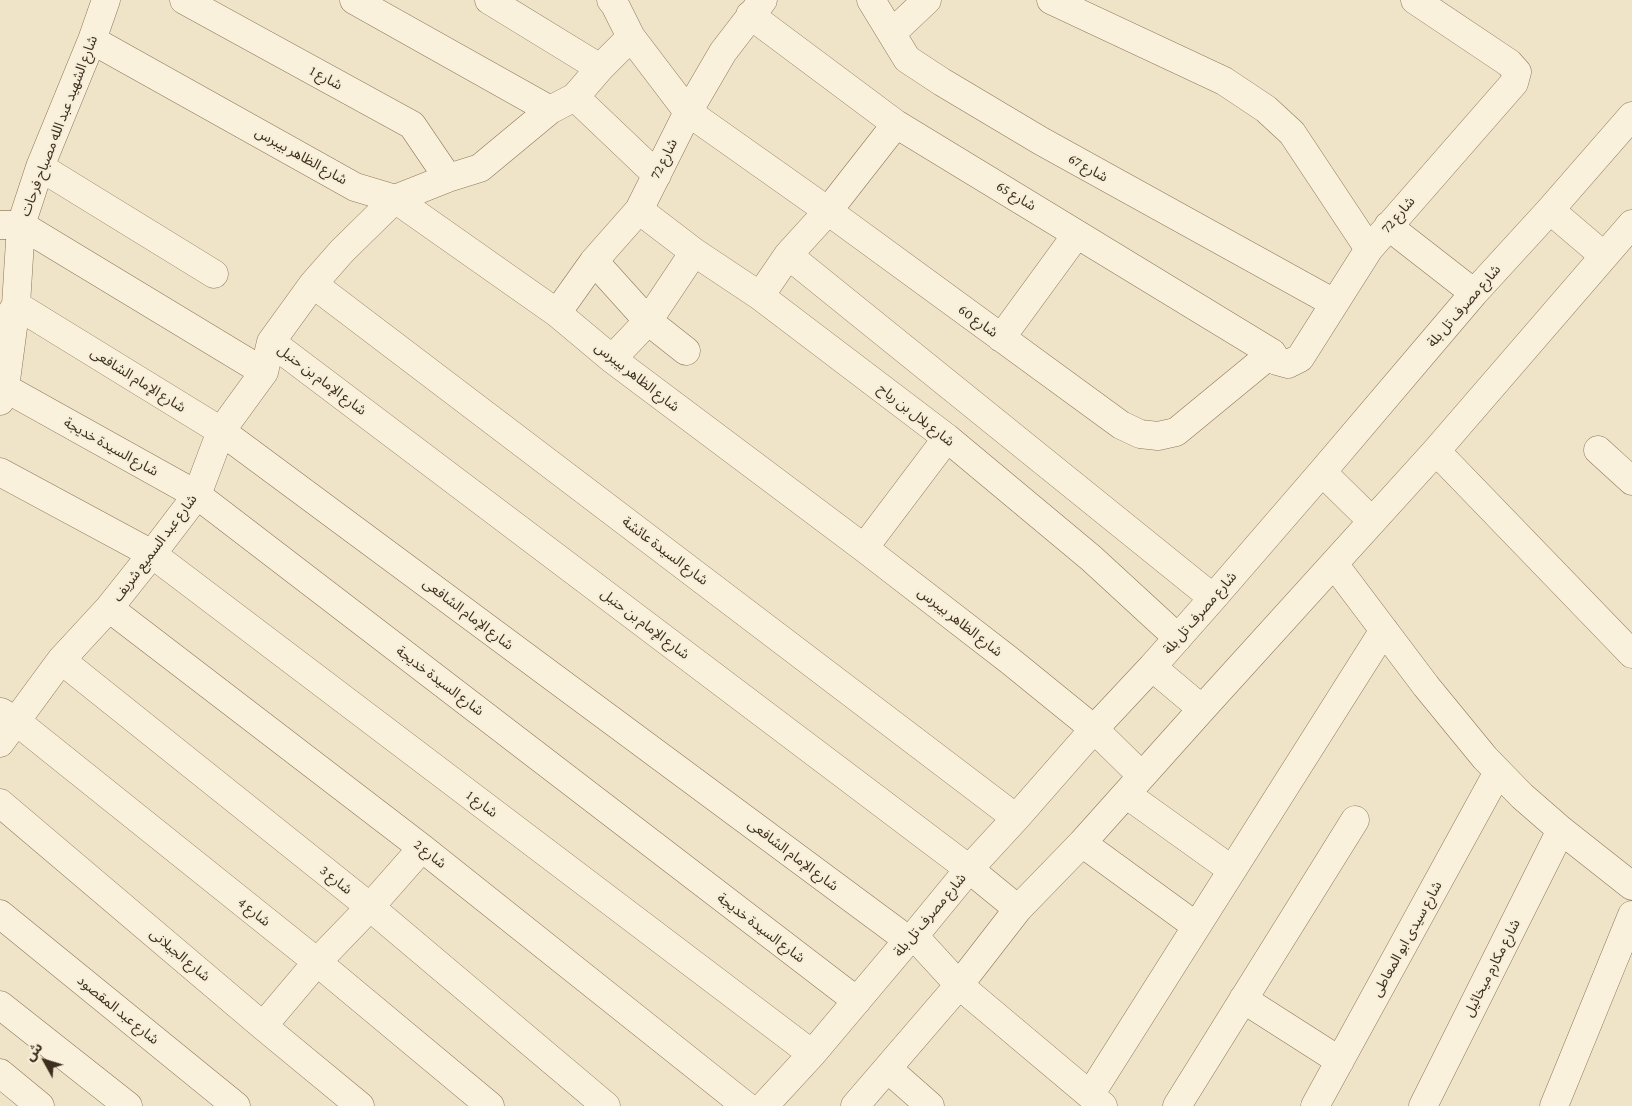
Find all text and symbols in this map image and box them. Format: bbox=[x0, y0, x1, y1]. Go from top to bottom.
street label: شارع الشهيد عبد الله مصباح فرحات bbox=[17, 33, 101, 219]
street label: شارع 1 bbox=[307, 62, 345, 94]
street label: شارع الظاهر بيبرس bbox=[252, 124, 350, 188]
street label: شارع 72 bbox=[647, 136, 681, 182]
street label: شارع 67 bbox=[1065, 150, 1111, 186]
street label: شارع 65 bbox=[993, 178, 1039, 214]
street label: شارع 72 bbox=[1378, 193, 1418, 237]
street label: شارع مصرف تل بلة bbox=[1424, 261, 1504, 351]
street label: شارع 60 bbox=[955, 301, 1001, 341]
street label: شارع الظاهر بيبرس bbox=[591, 339, 683, 415]
street label: شارع الإمام بن حنبل bbox=[274, 341, 370, 419]
street label: شارع الإمام الشافعى bbox=[87, 344, 189, 416]
street label: شارع بلال بن رباح bbox=[874, 380, 958, 450]
street label: شارع السيدة خديجة bbox=[61, 414, 161, 480]
street label: شارع عبد السميع شريف bbox=[109, 491, 201, 605]
street label: شارع السيدة عائشة bbox=[619, 513, 711, 589]
street label: شارع مصرف تل بلة bbox=[1160, 568, 1240, 658]
street label: شارع الإمام الشافعى bbox=[419, 574, 517, 654]
street label: شارع الظاهر بيبرس bbox=[914, 584, 1006, 660]
street label: شارع الإمام بن حنبل bbox=[597, 585, 693, 663]
street label: شارع السيدة خديجة bbox=[393, 643, 487, 719]
street label: شارع 1 bbox=[463, 787, 501, 821]
street label: شارع الإمام الشافعى bbox=[744, 815, 842, 895]
street label: شارع 2 bbox=[410, 836, 450, 872]
street label: شارع 3 bbox=[317, 862, 355, 898]
street label: شارع مصرف تل بلة bbox=[890, 870, 970, 960]
street label: شارع سيدى ابو المعاطى bbox=[1368, 878, 1446, 1000]
street label: شارع السيدة خديجة bbox=[714, 890, 808, 966]
street label: شارع 4 bbox=[234, 894, 274, 930]
street label: شارع مكارم ميخائيل bbox=[1460, 916, 1524, 1020]
street label: شارع الجيلانى bbox=[146, 925, 214, 985]
street label: شارع عبد المقصود bbox=[74, 972, 162, 1048]
north arrow bbox=[20, 1036, 70, 1086]
text: ش bbox=[21, 1039, 46, 1064]

